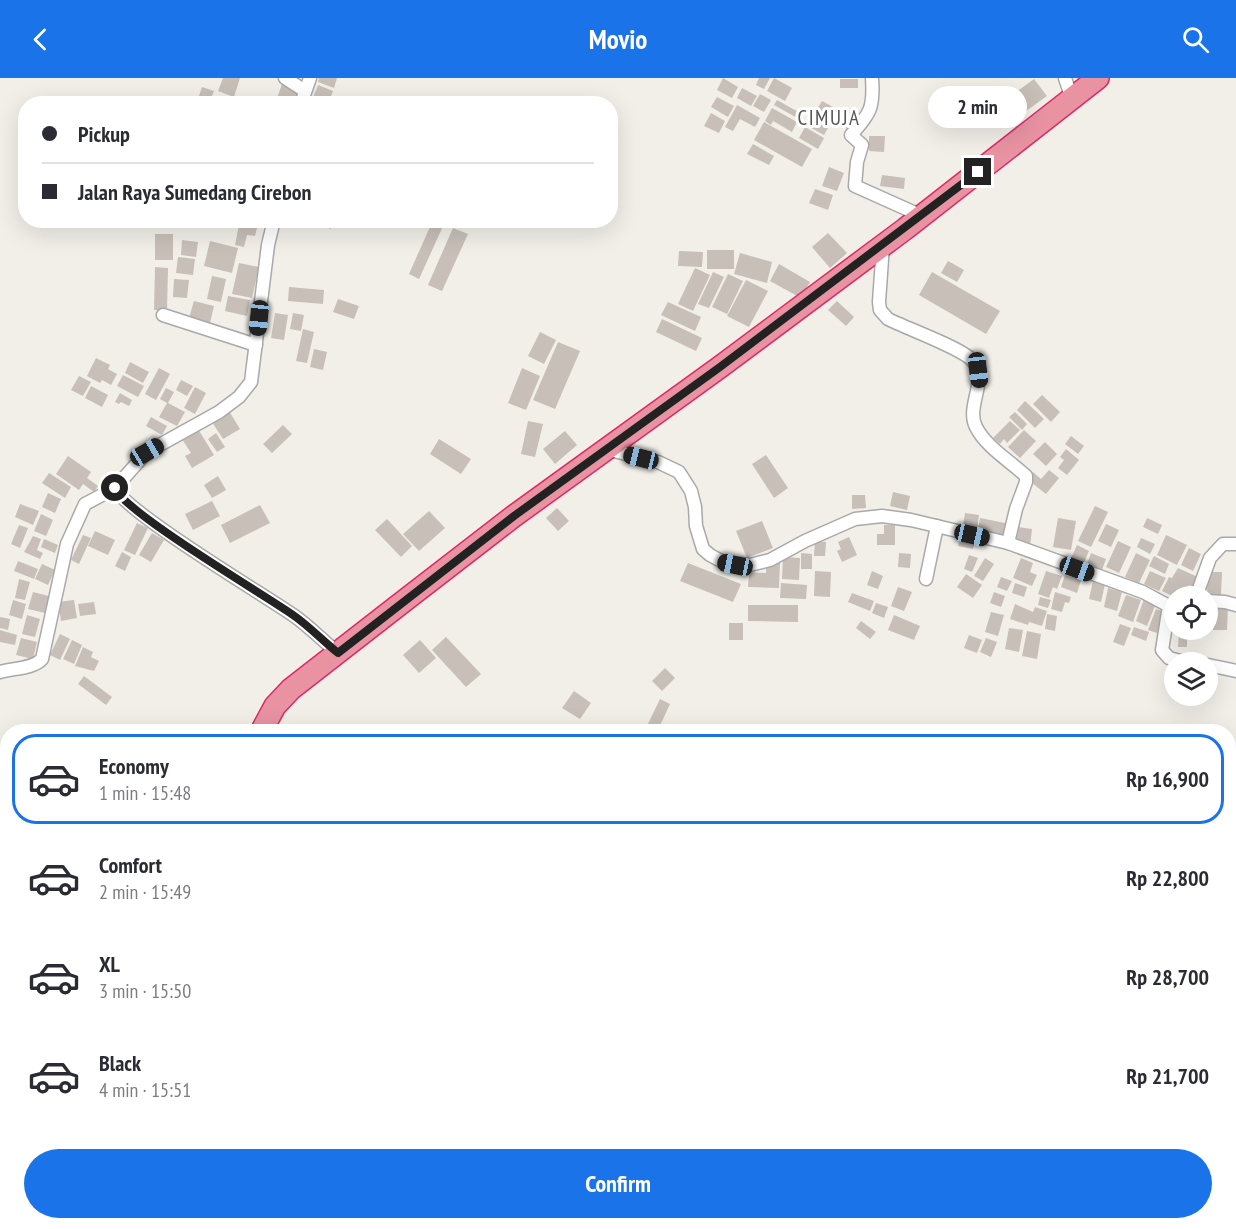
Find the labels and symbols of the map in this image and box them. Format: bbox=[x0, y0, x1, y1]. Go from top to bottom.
callout: 2 min bbox=[928, 85, 1028, 127]
district label: CIMUJA bbox=[798, 104, 860, 131]
route end bbox=[964, 158, 991, 185]
car bbox=[248, 299, 270, 337]
car bbox=[967, 351, 989, 389]
car bbox=[127, 435, 167, 469]
car bbox=[621, 445, 661, 471]
route start bbox=[101, 474, 128, 501]
car bbox=[952, 522, 992, 548]
car bbox=[716, 552, 754, 578]
car bbox=[1057, 554, 1097, 584]

